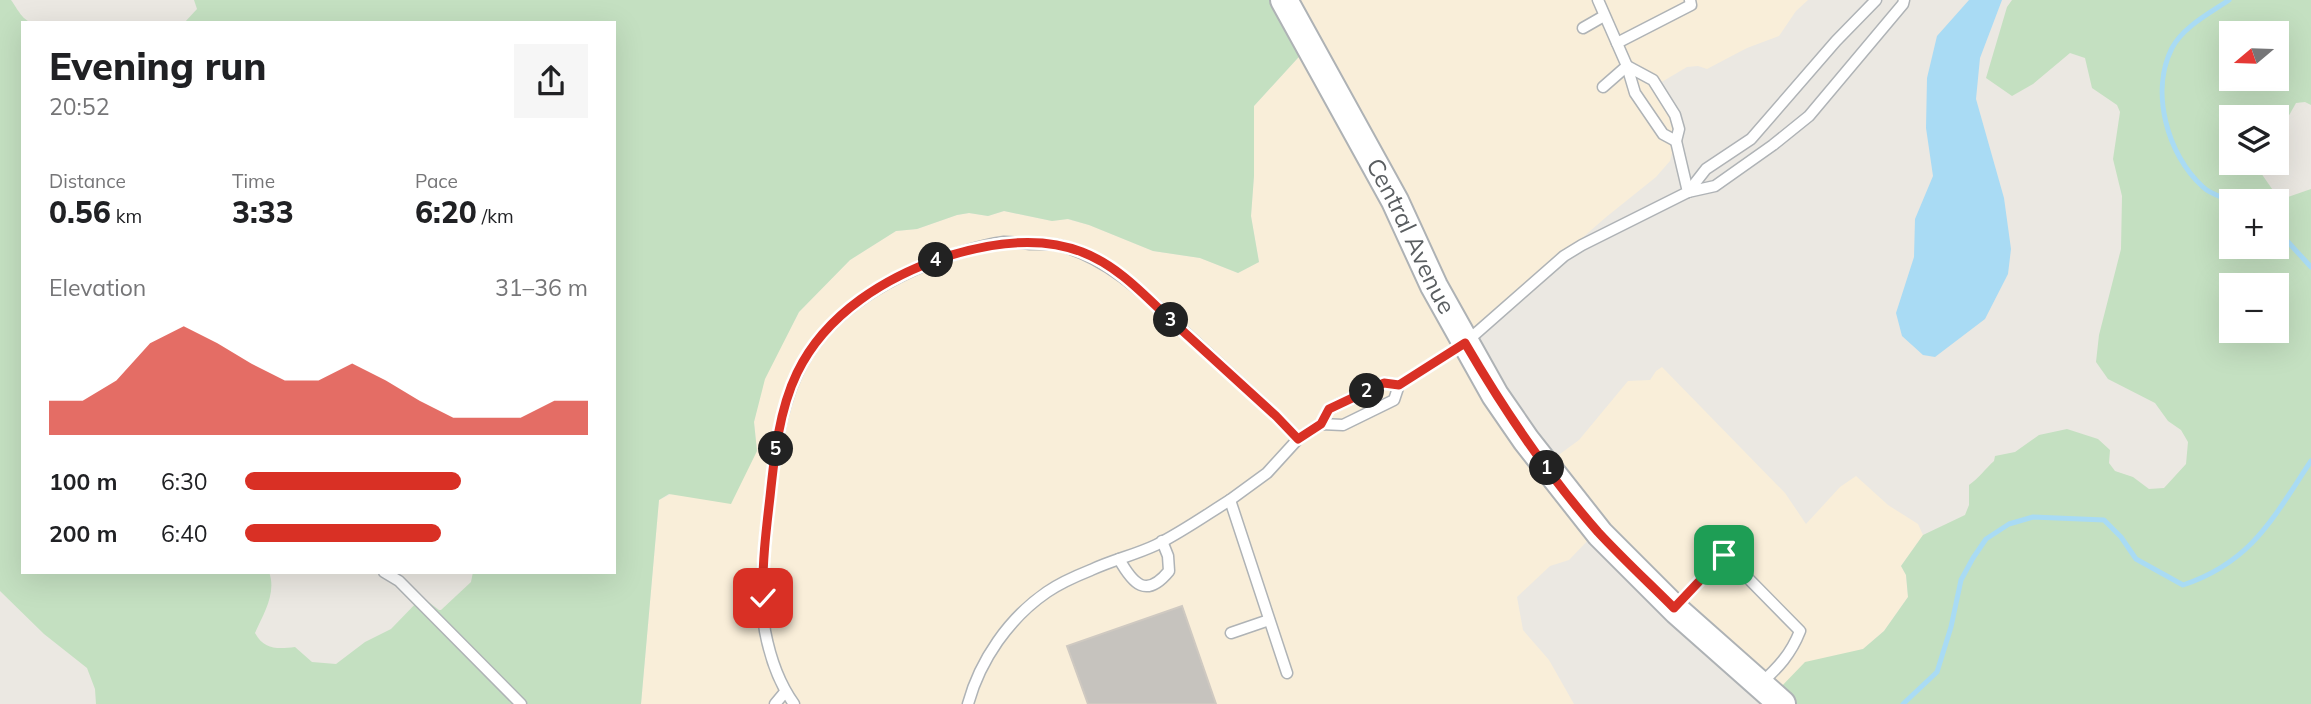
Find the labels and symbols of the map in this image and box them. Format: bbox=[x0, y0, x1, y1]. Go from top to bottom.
north arrow bbox=[2219, 21, 2289, 91]
street label: Central Avenue bbox=[1360, 153, 1462, 319]
pin: 4 bbox=[918, 243, 954, 278]
pin: 3 bbox=[1154, 302, 1188, 338]
pin: 2 bbox=[1350, 374, 1384, 408]
pin: 5 bbox=[758, 432, 794, 466]
pin: 1 bbox=[1530, 450, 1564, 486]
pin bbox=[1694, 525, 1754, 585]
pin bbox=[733, 568, 793, 628]

